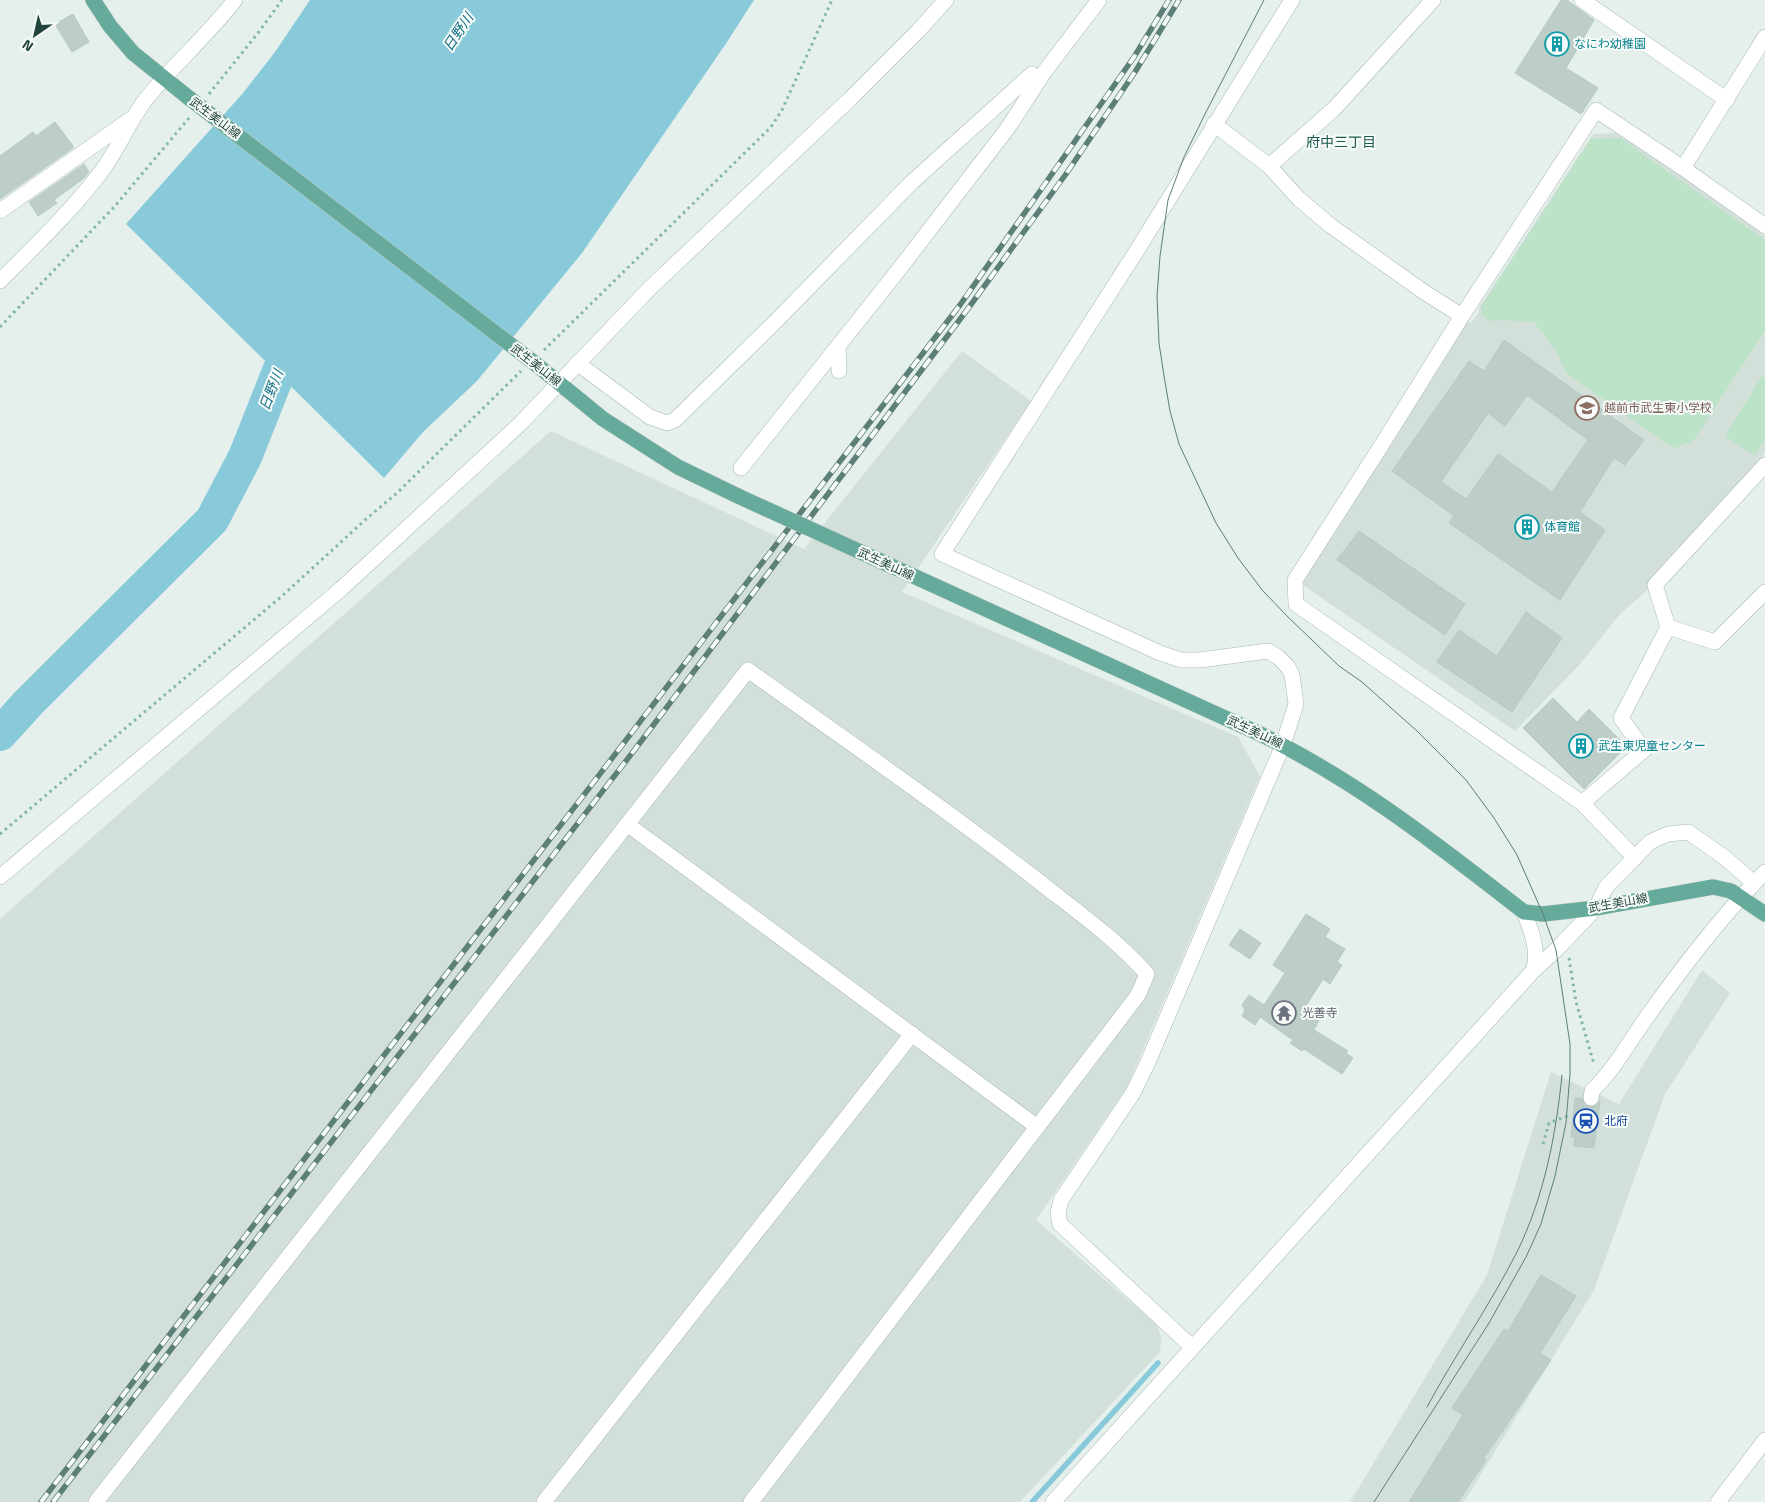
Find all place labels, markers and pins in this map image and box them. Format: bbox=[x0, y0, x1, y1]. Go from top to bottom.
building icon: なにわ幼稚園 bbox=[1544, 31, 1570, 57]
place label: なにわ幼稚園 bbox=[1574, 34, 1646, 53]
school or university icon: 越前市武生東小学校 bbox=[1574, 395, 1600, 421]
place label: 越前市武生東小学校 bbox=[1604, 398, 1712, 417]
building icon: 体育館 bbox=[1514, 514, 1540, 540]
place label: 体育館 bbox=[1544, 517, 1580, 536]
building icon: 武生東児童センター bbox=[1568, 733, 1594, 759]
place label: 武生東児童センター bbox=[1598, 736, 1706, 755]
temple icon: 光善寺 bbox=[1271, 1000, 1297, 1026]
place label: 光善寺 bbox=[1302, 1003, 1338, 1022]
station icon: 北府 bbox=[1573, 1108, 1599, 1134]
place label: 北府 bbox=[1604, 1111, 1628, 1130]

